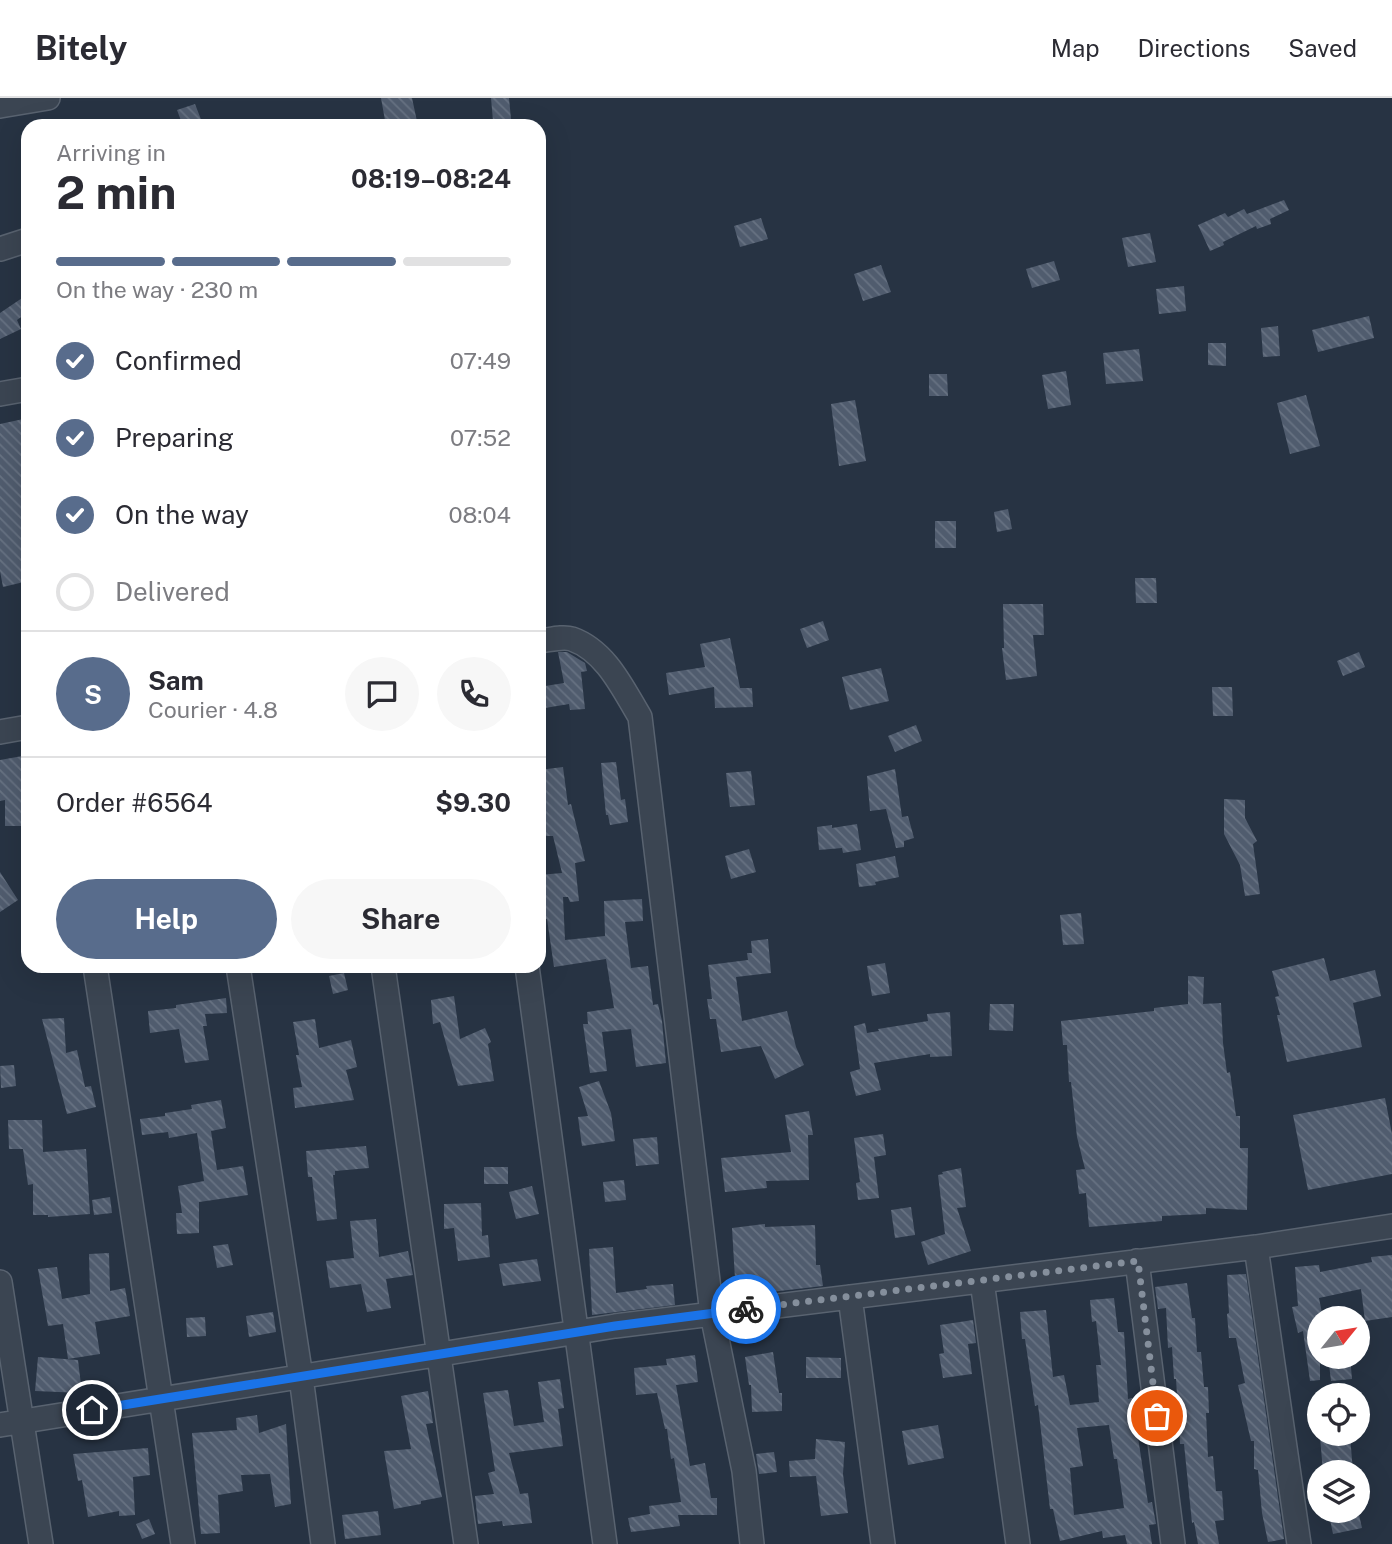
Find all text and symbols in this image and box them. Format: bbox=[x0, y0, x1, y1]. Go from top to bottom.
text: Bitely bbox=[35, 29, 127, 67]
text: Map bbox=[1051, 34, 1100, 62]
text: Directions bbox=[1138, 34, 1250, 62]
text: Saved bbox=[1288, 34, 1357, 62]
text: Arriving in bbox=[56, 139, 166, 166]
text: 08:19–08:24 bbox=[351, 163, 511, 194]
text: 2 min bbox=[56, 165, 176, 219]
text: On the way · 230 m bbox=[56, 276, 258, 303]
icon: check bbox=[56, 342, 94, 380]
text: Confirmed bbox=[115, 345, 242, 376]
text: 07:49 bbox=[450, 347, 511, 374]
icon: check bbox=[56, 419, 94, 457]
text: Preparing bbox=[115, 422, 234, 453]
text: 07:52 bbox=[450, 424, 511, 451]
icon: check bbox=[56, 496, 94, 534]
text: On the way bbox=[115, 499, 249, 530]
text: 08:04 bbox=[449, 501, 511, 528]
text: Delivered bbox=[115, 576, 230, 607]
button: chat bbox=[345, 657, 419, 731]
button: phone bbox=[437, 657, 511, 731]
text: Sam bbox=[148, 665, 204, 696]
text: S bbox=[84, 679, 102, 710]
text: Courier · 4.8 bbox=[148, 696, 278, 723]
text: Order #6564 bbox=[56, 787, 213, 818]
text: $9.30 bbox=[435, 787, 511, 818]
button: Help bbox=[56, 879, 277, 959]
button: Share bbox=[291, 879, 511, 959]
courier bbox=[711, 1274, 781, 1344]
icon: bike bbox=[727, 1290, 765, 1328]
north arrow bbox=[1307, 1306, 1370, 1368]
map controls bbox=[1307, 1306, 1370, 1523]
pin bbox=[62, 1380, 122, 1440]
button: locate bbox=[1307, 1383, 1370, 1446]
pin bbox=[1127, 1386, 1187, 1446]
icon: home bbox=[73, 1391, 111, 1429]
icon: bag bbox=[1138, 1397, 1176, 1435]
button: layers bbox=[1307, 1460, 1370, 1523]

